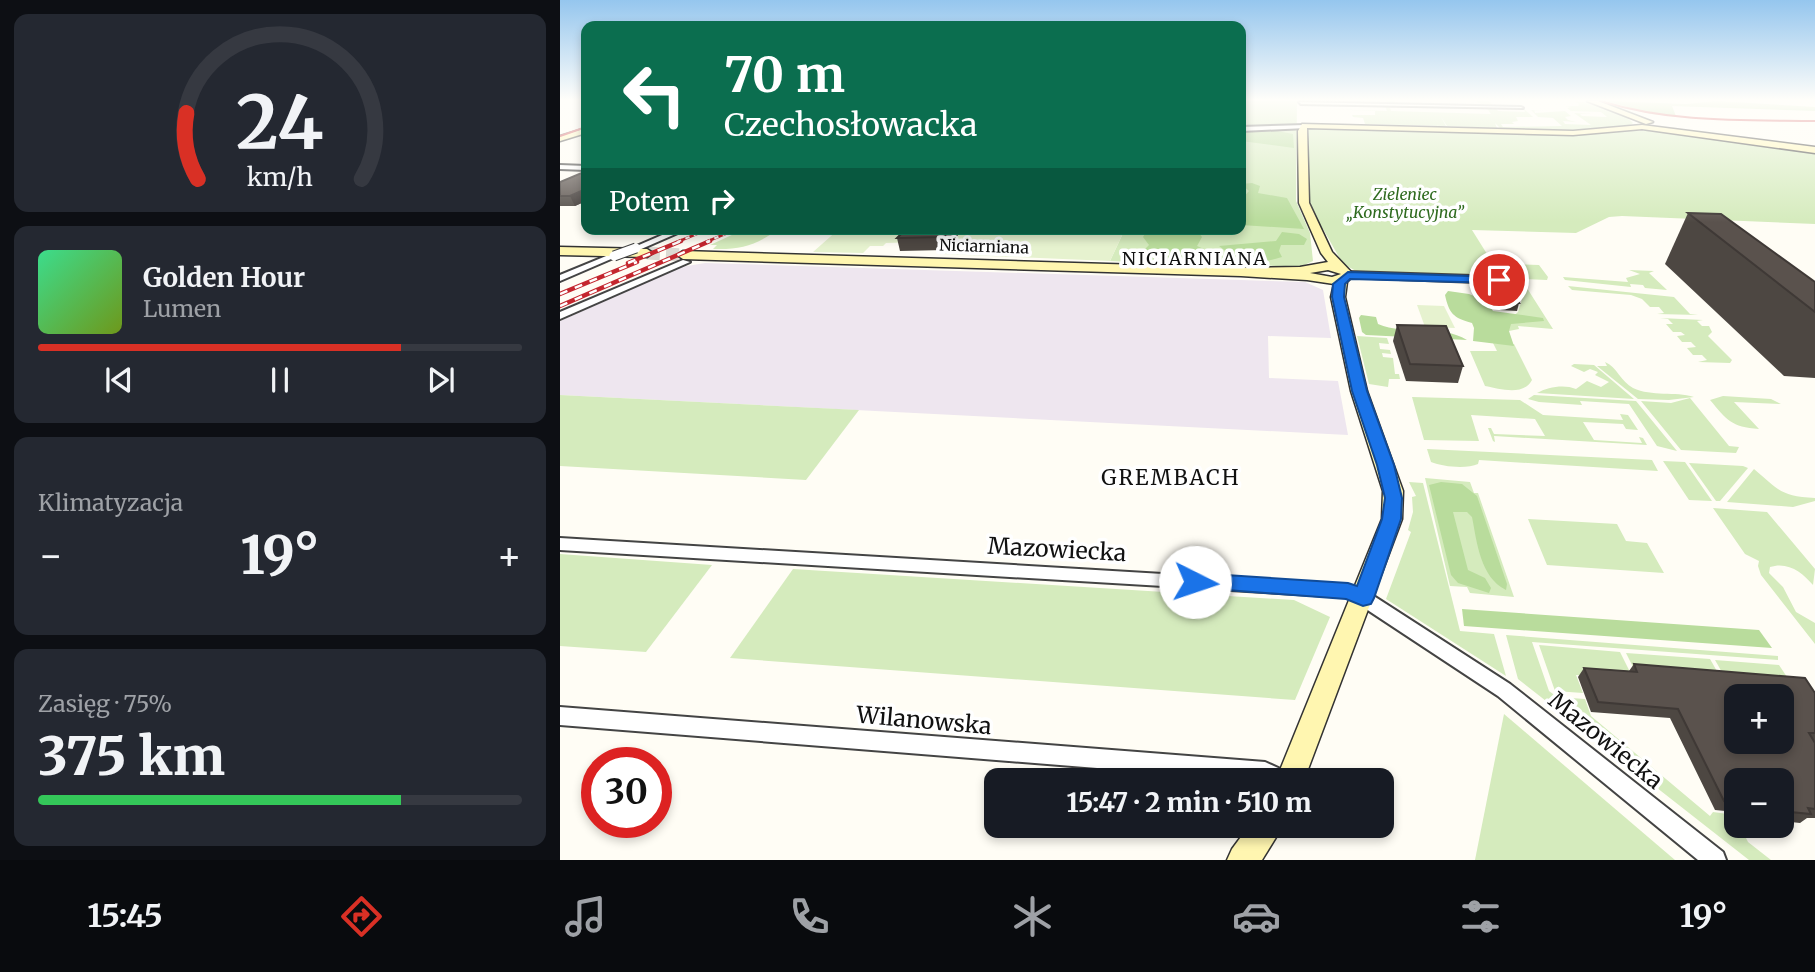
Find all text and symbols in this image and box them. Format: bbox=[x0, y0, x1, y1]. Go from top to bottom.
text: 70 m bbox=[724, 44, 845, 105]
icon: left bbox=[609, 49, 700, 140]
text: 24 bbox=[236, 77, 324, 169]
text: Czechosłowacka bbox=[724, 105, 977, 145]
text: km/h bbox=[247, 161, 313, 193]
icon: right bbox=[703, 182, 741, 220]
park label: Zieleniec „Konstytucyjna” bbox=[1346, 184, 1464, 222]
text: Potem bbox=[609, 185, 689, 218]
street label: Niciarniana bbox=[939, 234, 1030, 258]
district label: NICIARNIANA bbox=[1122, 247, 1268, 270]
pin bbox=[1469, 250, 1529, 310]
text: Golden Hour bbox=[143, 261, 305, 294]
icon: arrive bbox=[1480, 261, 1518, 299]
text: Lumen bbox=[143, 294, 221, 323]
icon: previous bbox=[100, 361, 138, 399]
icon: pause bbox=[261, 361, 299, 399]
icon: next bbox=[422, 361, 460, 399]
district label: GREMBACH bbox=[1101, 464, 1241, 491]
text: Klimatyzacja bbox=[38, 488, 183, 517]
text: 19° bbox=[241, 523, 319, 588]
street label: Mazowiecka bbox=[987, 531, 1127, 567]
text: − bbox=[38, 532, 63, 579]
text: + bbox=[497, 532, 522, 579]
position arrow bbox=[1158, 545, 1232, 619]
map controls bbox=[1724, 684, 1794, 838]
button: + bbox=[1724, 684, 1794, 754]
street label: Mazowiecka bbox=[1543, 685, 1669, 795]
text: Zasięg · 75% bbox=[38, 689, 172, 718]
street label: Wilanowska bbox=[854, 700, 993, 740]
text: 375 km bbox=[38, 724, 225, 789]
speed limit sign: 30 bbox=[581, 747, 672, 838]
button: − bbox=[1724, 768, 1794, 838]
text: 15:47 · 2 min · 510 m bbox=[1066, 786, 1312, 819]
icon: directions bbox=[337, 892, 386, 941]
icon: music bbox=[561, 892, 610, 941]
icon: phone bbox=[785, 892, 834, 941]
icon: climate bbox=[1008, 892, 1057, 941]
icon: car bbox=[1232, 892, 1281, 941]
icon: filters bbox=[1456, 892, 1505, 941]
text: 15:45 bbox=[87, 896, 163, 936]
text: 19° bbox=[1680, 896, 1728, 936]

